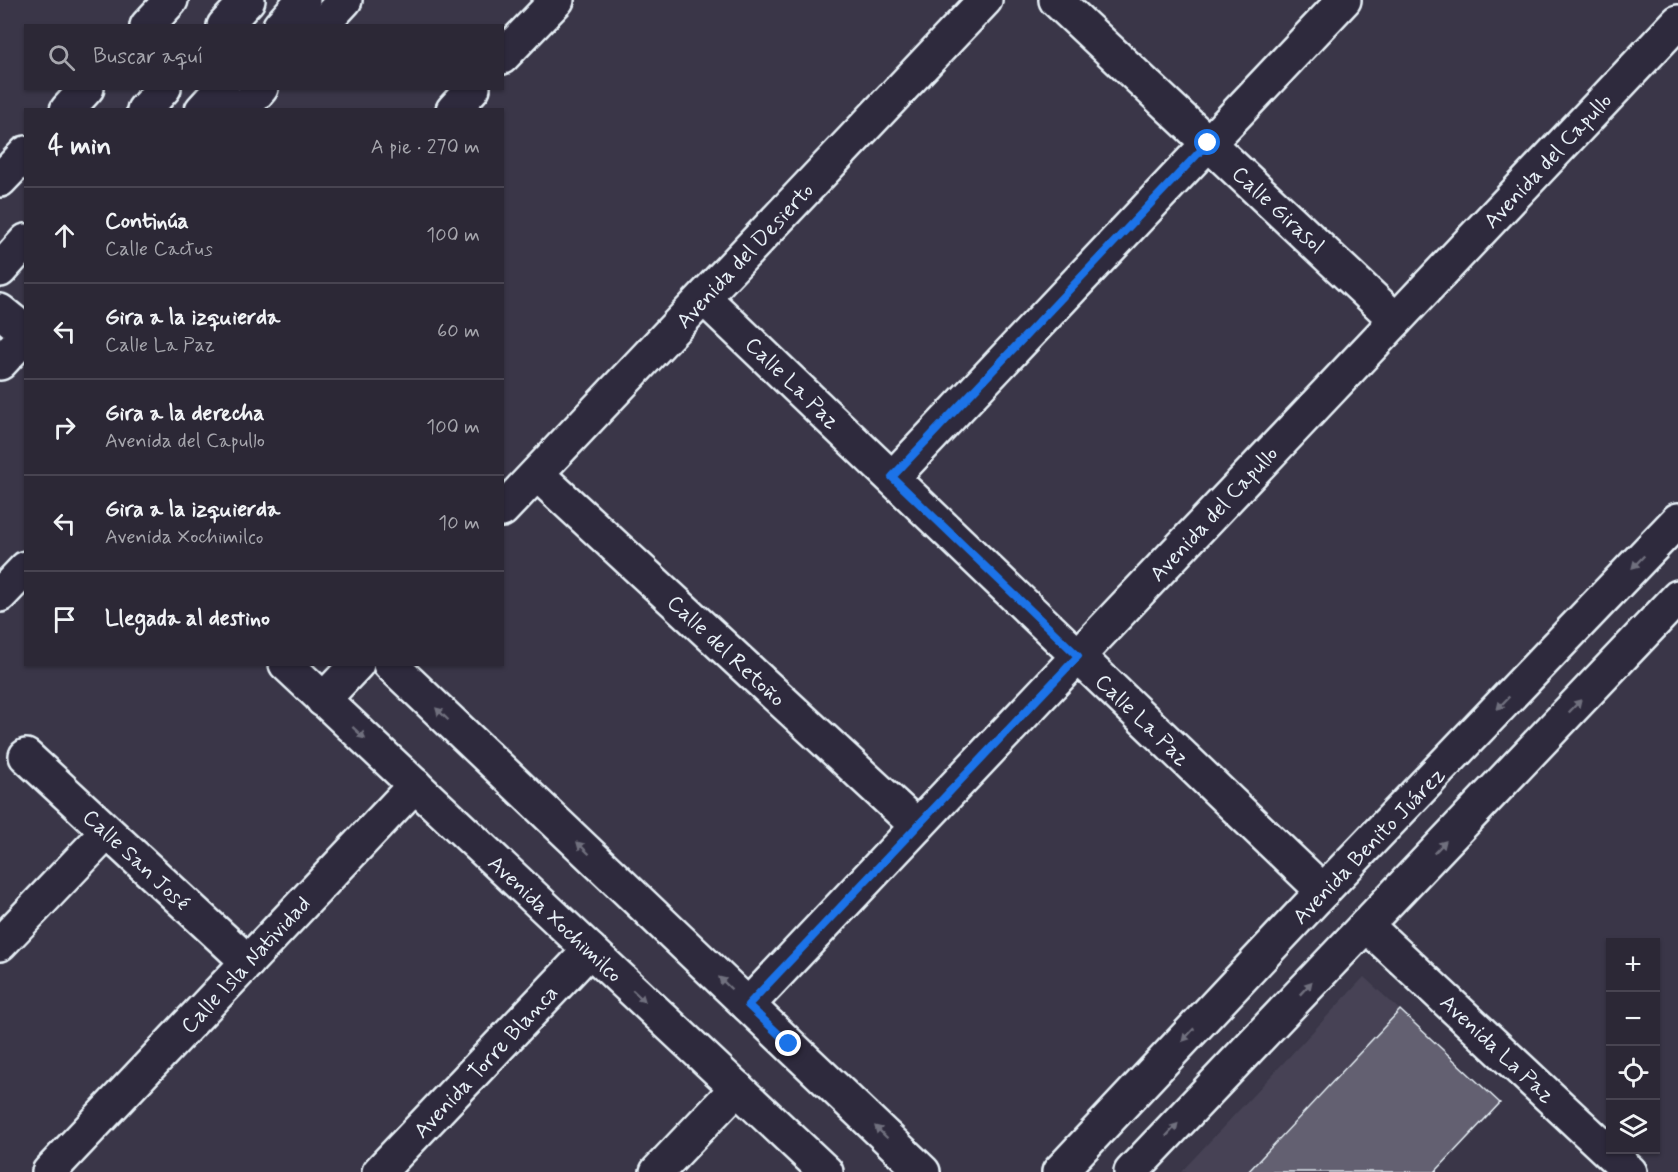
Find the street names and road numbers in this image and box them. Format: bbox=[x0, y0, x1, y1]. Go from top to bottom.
street label: Avenida del Capullo bbox=[1478, 87, 1619, 235]
street label: Calle Girasol bbox=[1225, 160, 1330, 261]
street label: Avenida del Desierto bbox=[671, 177, 820, 335]
street label: Calle La Paz bbox=[738, 331, 845, 436]
street label: Avenida del Capullo bbox=[1144, 440, 1285, 588]
street label: Calle del Retoño bbox=[661, 589, 791, 713]
street label: Calle La Paz bbox=[1088, 668, 1195, 773]
street label: Avenida Benito Juárez bbox=[1287, 762, 1452, 931]
street label: Calle San José bbox=[76, 804, 195, 917]
street label: Avenida Xochimilco bbox=[481, 850, 628, 989]
street label: Calle Isla Natividad bbox=[175, 891, 317, 1040]
street label: Avenida Torre Blanca bbox=[408, 980, 565, 1145]
street label: Avenida La Paz bbox=[1433, 989, 1560, 1110]

